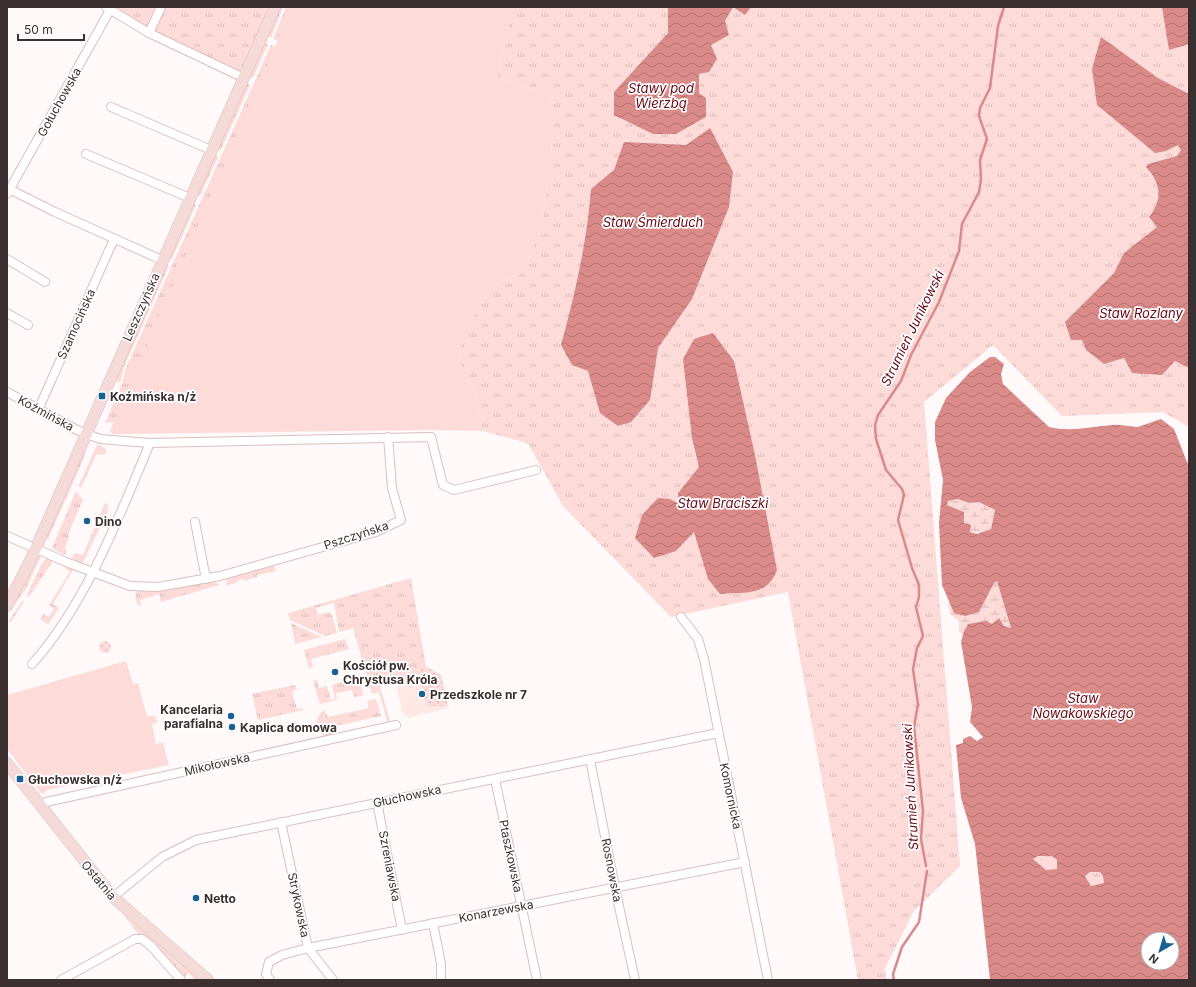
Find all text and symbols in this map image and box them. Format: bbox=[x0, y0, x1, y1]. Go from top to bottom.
scale bar bbox=[18, 16, 84, 42]
text: 50 m bbox=[24, 22, 53, 37]
street label: Gołuchowska bbox=[34, 65, 84, 139]
water label: Stawy pod Wierzbą bbox=[628, 80, 694, 111]
water label: Staw Śmierduch bbox=[603, 214, 704, 230]
water label: Strumień Junikowski bbox=[877, 267, 947, 388]
street label: Leszczyńska bbox=[119, 270, 163, 344]
street label: Szamocińska bbox=[54, 287, 98, 361]
water label: Staw Rozlany bbox=[1099, 305, 1184, 321]
place label: Koźmińska n/ż bbox=[110, 389, 196, 404]
marker: Koźmińska n/ż bbox=[97, 391, 107, 401]
street label: Koźmińska bbox=[15, 392, 77, 434]
water label: Staw Braciszki bbox=[678, 495, 769, 511]
place label: Dino bbox=[95, 514, 122, 529]
marker: Dino bbox=[82, 516, 92, 526]
street label: Pszczyńska bbox=[322, 517, 390, 553]
place label: Kościół pw. Chrystusa Króla bbox=[343, 658, 438, 687]
marker: Kościół pw. Chrystusa Króla bbox=[330, 667, 340, 677]
place label: Przedszkole nr 7 bbox=[430, 687, 527, 702]
marker: Przedszkole nr 7 bbox=[417, 689, 427, 699]
water label: Staw Nowakowskiego bbox=[1032, 690, 1134, 721]
place label: Kancelaria parafialna bbox=[160, 702, 223, 731]
marker: Kancelaria parafialna bbox=[226, 711, 236, 721]
place label: Kaplica domowa bbox=[240, 720, 337, 735]
marker: Kaplica domowa bbox=[227, 722, 237, 732]
water label: Strumień Junikowski bbox=[899, 722, 921, 851]
street label: Mikołowska bbox=[183, 749, 251, 779]
street label: Komornicka bbox=[717, 761, 745, 831]
place label: Głuchowska n/ż bbox=[28, 772, 122, 787]
marker: Głuchowska n/ż bbox=[15, 774, 25, 784]
street label: Głuchowska bbox=[372, 781, 442, 811]
street label: Ptaszkowska bbox=[496, 818, 526, 894]
street label: Szreniawska bbox=[376, 829, 404, 903]
street label: Rosnowska bbox=[598, 837, 626, 903]
street label: Ostatnia bbox=[78, 857, 120, 903]
street label: Strykowska bbox=[285, 871, 313, 939]
place label: Netto bbox=[204, 891, 236, 906]
marker: Netto bbox=[191, 893, 201, 903]
street label: Konarzewska bbox=[457, 896, 535, 926]
north arrow bbox=[1140, 931, 1180, 971]
text: N bbox=[1146, 951, 1161, 967]

